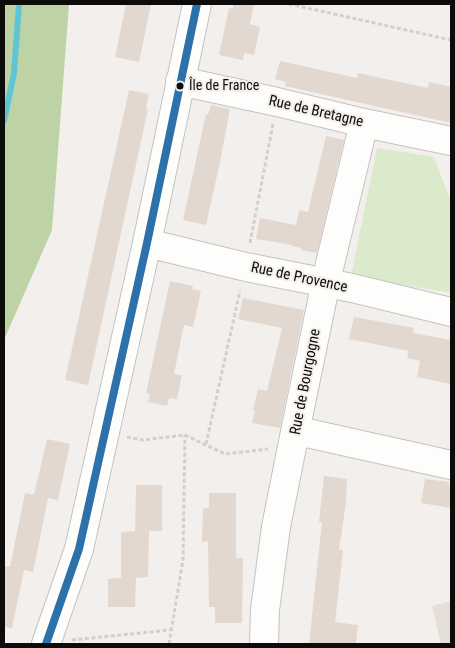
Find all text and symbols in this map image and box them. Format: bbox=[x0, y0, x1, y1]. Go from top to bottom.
place label: Île de France bbox=[189, 78, 259, 94]
marker: Île de France bbox=[175, 81, 185, 91]
street label: Rue de Bretagne bbox=[267, 92, 365, 132]
street label: Rue de Provence bbox=[249, 259, 349, 297]
street label: Rue de Bourgogne bbox=[287, 327, 325, 437]

